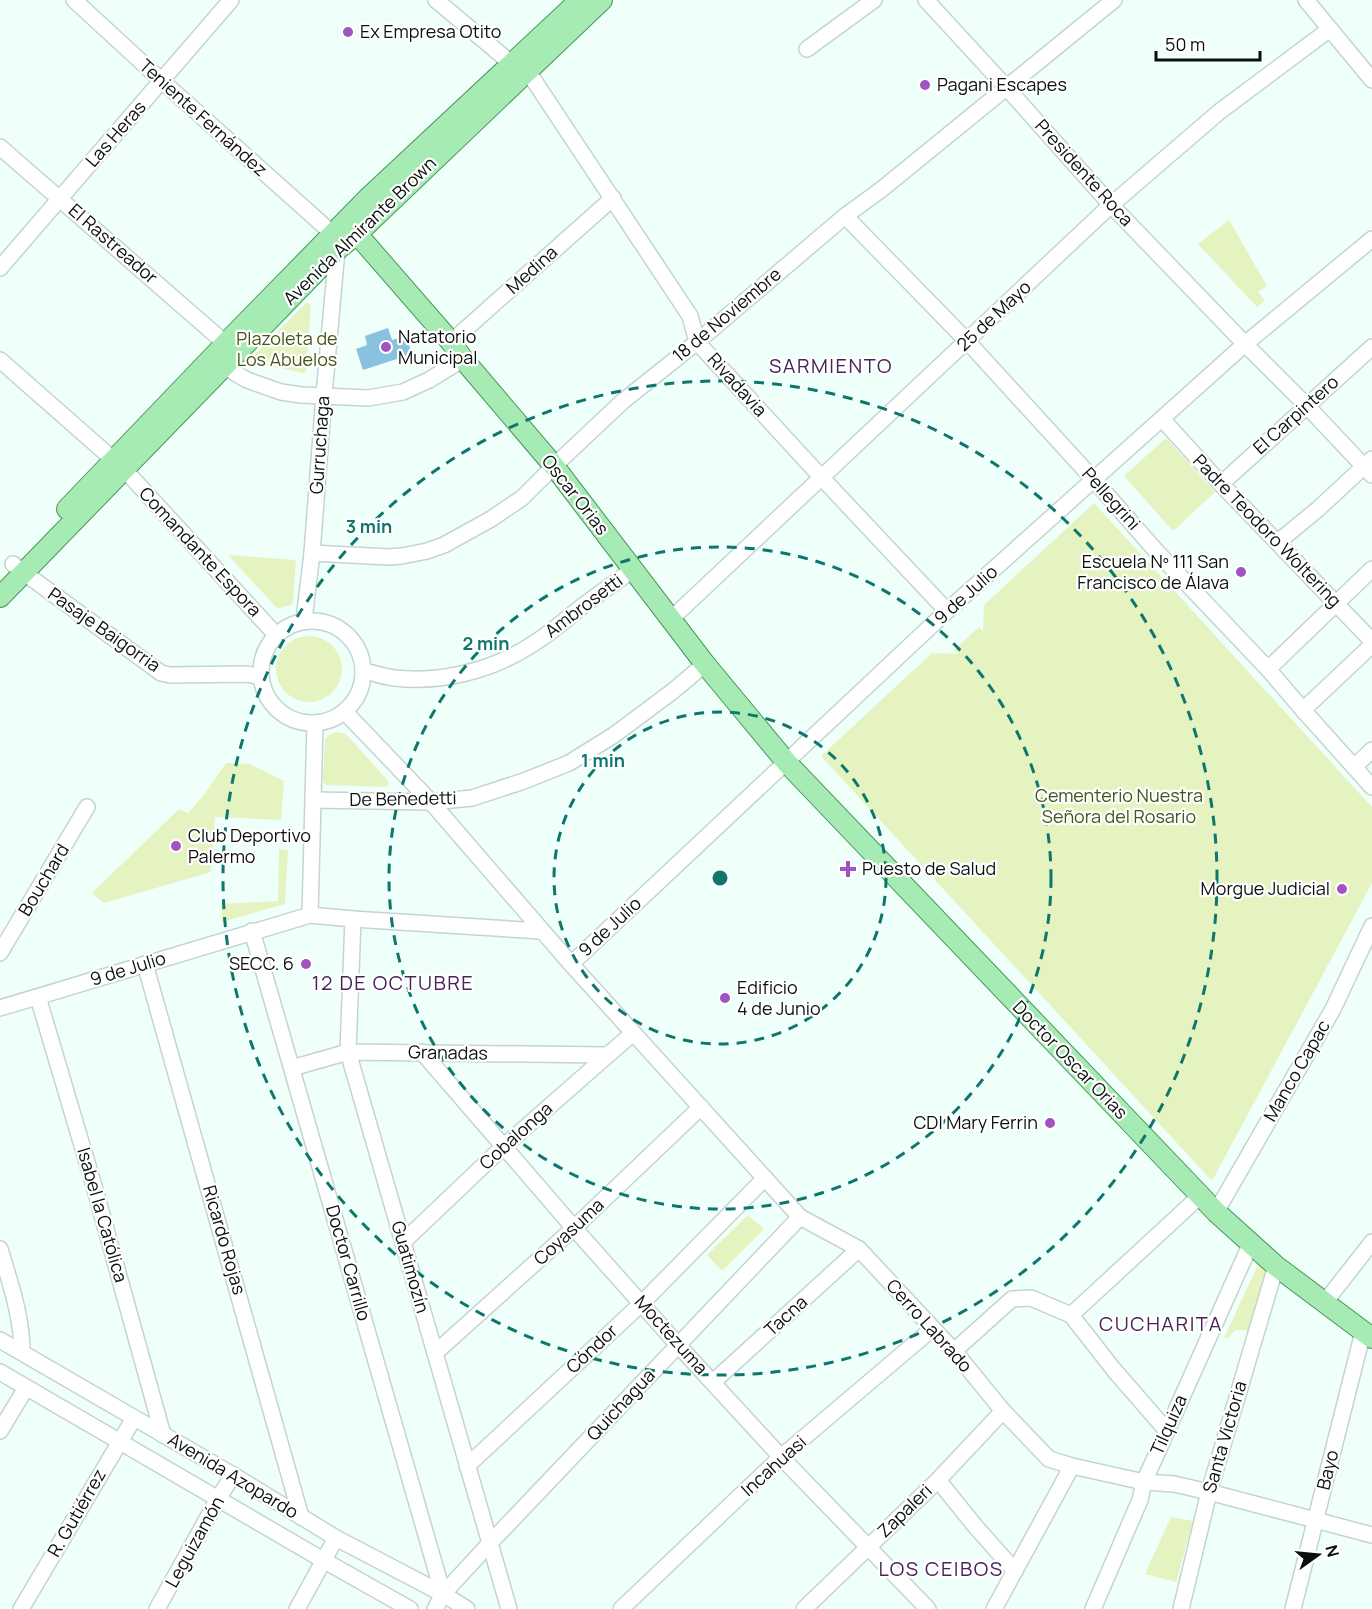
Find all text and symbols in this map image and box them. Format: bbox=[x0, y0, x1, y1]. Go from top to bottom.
place label: Ex Empresa Otito bbox=[360, 19, 501, 43]
scale bar bbox=[1156, 24, 1260, 62]
marker: Ex Empresa Otito bbox=[341, 25, 355, 39]
text: 50 m bbox=[1165, 32, 1205, 56]
street label: Teniente Fernández bbox=[135, 53, 273, 181]
place label: Pagani Escapes bbox=[937, 72, 1067, 96]
marker: Pagani Escapes bbox=[918, 78, 932, 92]
street label: Las Heras bbox=[80, 95, 151, 172]
street label: Presidente Roca bbox=[1030, 114, 1139, 231]
street label: Avenida Almirante Brown bbox=[278, 151, 441, 310]
street label: El Rastreador bbox=[64, 198, 164, 289]
street label: Medina bbox=[501, 240, 562, 299]
street label: 18 de Noviembre bbox=[667, 262, 786, 367]
street label: 25 de Mayo bbox=[951, 275, 1036, 356]
place label: Natatorio Municipal bbox=[398, 324, 477, 369]
park label: Plazoleta de Los Abuelos bbox=[236, 326, 338, 371]
marker: Natatorio Municipal bbox=[379, 340, 393, 354]
street label: Rivadavia bbox=[703, 347, 773, 421]
district label: SARMIENTO bbox=[769, 352, 893, 379]
street label: El Carpintero bbox=[1247, 369, 1343, 459]
street label: Gurruchaga bbox=[304, 395, 334, 495]
street label: Oscar Orias bbox=[537, 449, 615, 539]
street label: Padre Teodoro Woltering bbox=[1188, 449, 1347, 612]
street label: Pellegrini bbox=[1077, 462, 1146, 535]
street label: Comandante Espora bbox=[134, 481, 267, 621]
text: 3 min bbox=[346, 514, 392, 538]
place label: Escuela Nº 111 San Francisco de Álava bbox=[1077, 549, 1229, 594]
street label: 9 de Julio bbox=[928, 559, 1002, 629]
marker: Escuela Nº 111 San Francisco de Álava bbox=[1234, 565, 1248, 579]
street label: Ambrosetti bbox=[540, 568, 627, 642]
street label: Pasaje Baigorria bbox=[44, 581, 166, 677]
text: 2 min bbox=[463, 631, 509, 655]
text: 1 min bbox=[581, 748, 625, 772]
park label: Cementerio Nuestra Señora del Rosario bbox=[1035, 783, 1203, 828]
street label: De Benedetti bbox=[349, 785, 457, 811]
place label: Club Deportivo Palermo bbox=[188, 823, 311, 868]
street label: Bouchard bbox=[12, 839, 74, 920]
marker: Club Deportivo Palermo bbox=[169, 839, 183, 853]
place label: Puesto de Salud bbox=[862, 856, 996, 880]
marker: Puesto de Salud bbox=[839, 860, 857, 878]
centre of rings bbox=[710, 868, 730, 888]
place label: Morgue Judicial bbox=[1201, 876, 1330, 900]
marker: Morgue Judicial bbox=[1335, 882, 1349, 896]
street label: 9 de Julio bbox=[573, 891, 646, 962]
street label: 9 de Julio bbox=[87, 945, 168, 991]
place label: SECC. 6 bbox=[229, 951, 294, 975]
marker: SECC. 6 bbox=[299, 957, 313, 971]
district label: 12 DE OCTUBRE bbox=[312, 969, 474, 996]
place label: Edificio 4 de Junio bbox=[737, 975, 821, 1020]
marker: Edificio 4 de Junio bbox=[718, 991, 732, 1005]
street label: Doctor Oscar Orias bbox=[1008, 995, 1134, 1124]
street label: Manco Capac bbox=[1257, 1015, 1335, 1126]
street label: Granadas bbox=[408, 1039, 488, 1065]
street label: Cobalonga bbox=[474, 1096, 557, 1174]
place label: CDI Mary Ferrin bbox=[913, 1110, 1038, 1134]
marker: CDI Mary Ferrin bbox=[1043, 1116, 1057, 1130]
street label: Isabel la Católica bbox=[72, 1145, 134, 1285]
street label: Ricardo Rojas bbox=[198, 1182, 252, 1297]
street label: Coyasuma bbox=[528, 1193, 609, 1270]
street label: Doctor Carrillo bbox=[321, 1202, 377, 1323]
street label: Guatimozín bbox=[386, 1218, 436, 1316]
street label: Cerro Labrado bbox=[881, 1274, 978, 1377]
street label: Moctezuma bbox=[630, 1290, 714, 1379]
street label: Tacna bbox=[759, 1290, 812, 1341]
district label: CUCHARITA bbox=[1099, 1310, 1223, 1337]
street label: Cóndor bbox=[560, 1318, 623, 1378]
street label: Quichagua bbox=[581, 1363, 660, 1445]
street label: Santa Victoria bbox=[1197, 1378, 1251, 1496]
street label: Tilquiza bbox=[1144, 1391, 1192, 1459]
street label: Avenida Azopardo bbox=[164, 1427, 303, 1524]
street label: Incahuasi bbox=[736, 1430, 811, 1501]
street label: Bayo bbox=[1311, 1447, 1344, 1492]
street label: R. Gutiérrez bbox=[41, 1464, 111, 1561]
street label: Zapaleri bbox=[872, 1478, 937, 1542]
street label: Leguizamón bbox=[159, 1492, 229, 1591]
north arrow bbox=[1288, 1525, 1348, 1585]
text: N bbox=[1320, 1543, 1345, 1560]
district label: LOS CEIBOS bbox=[878, 1555, 1004, 1582]

